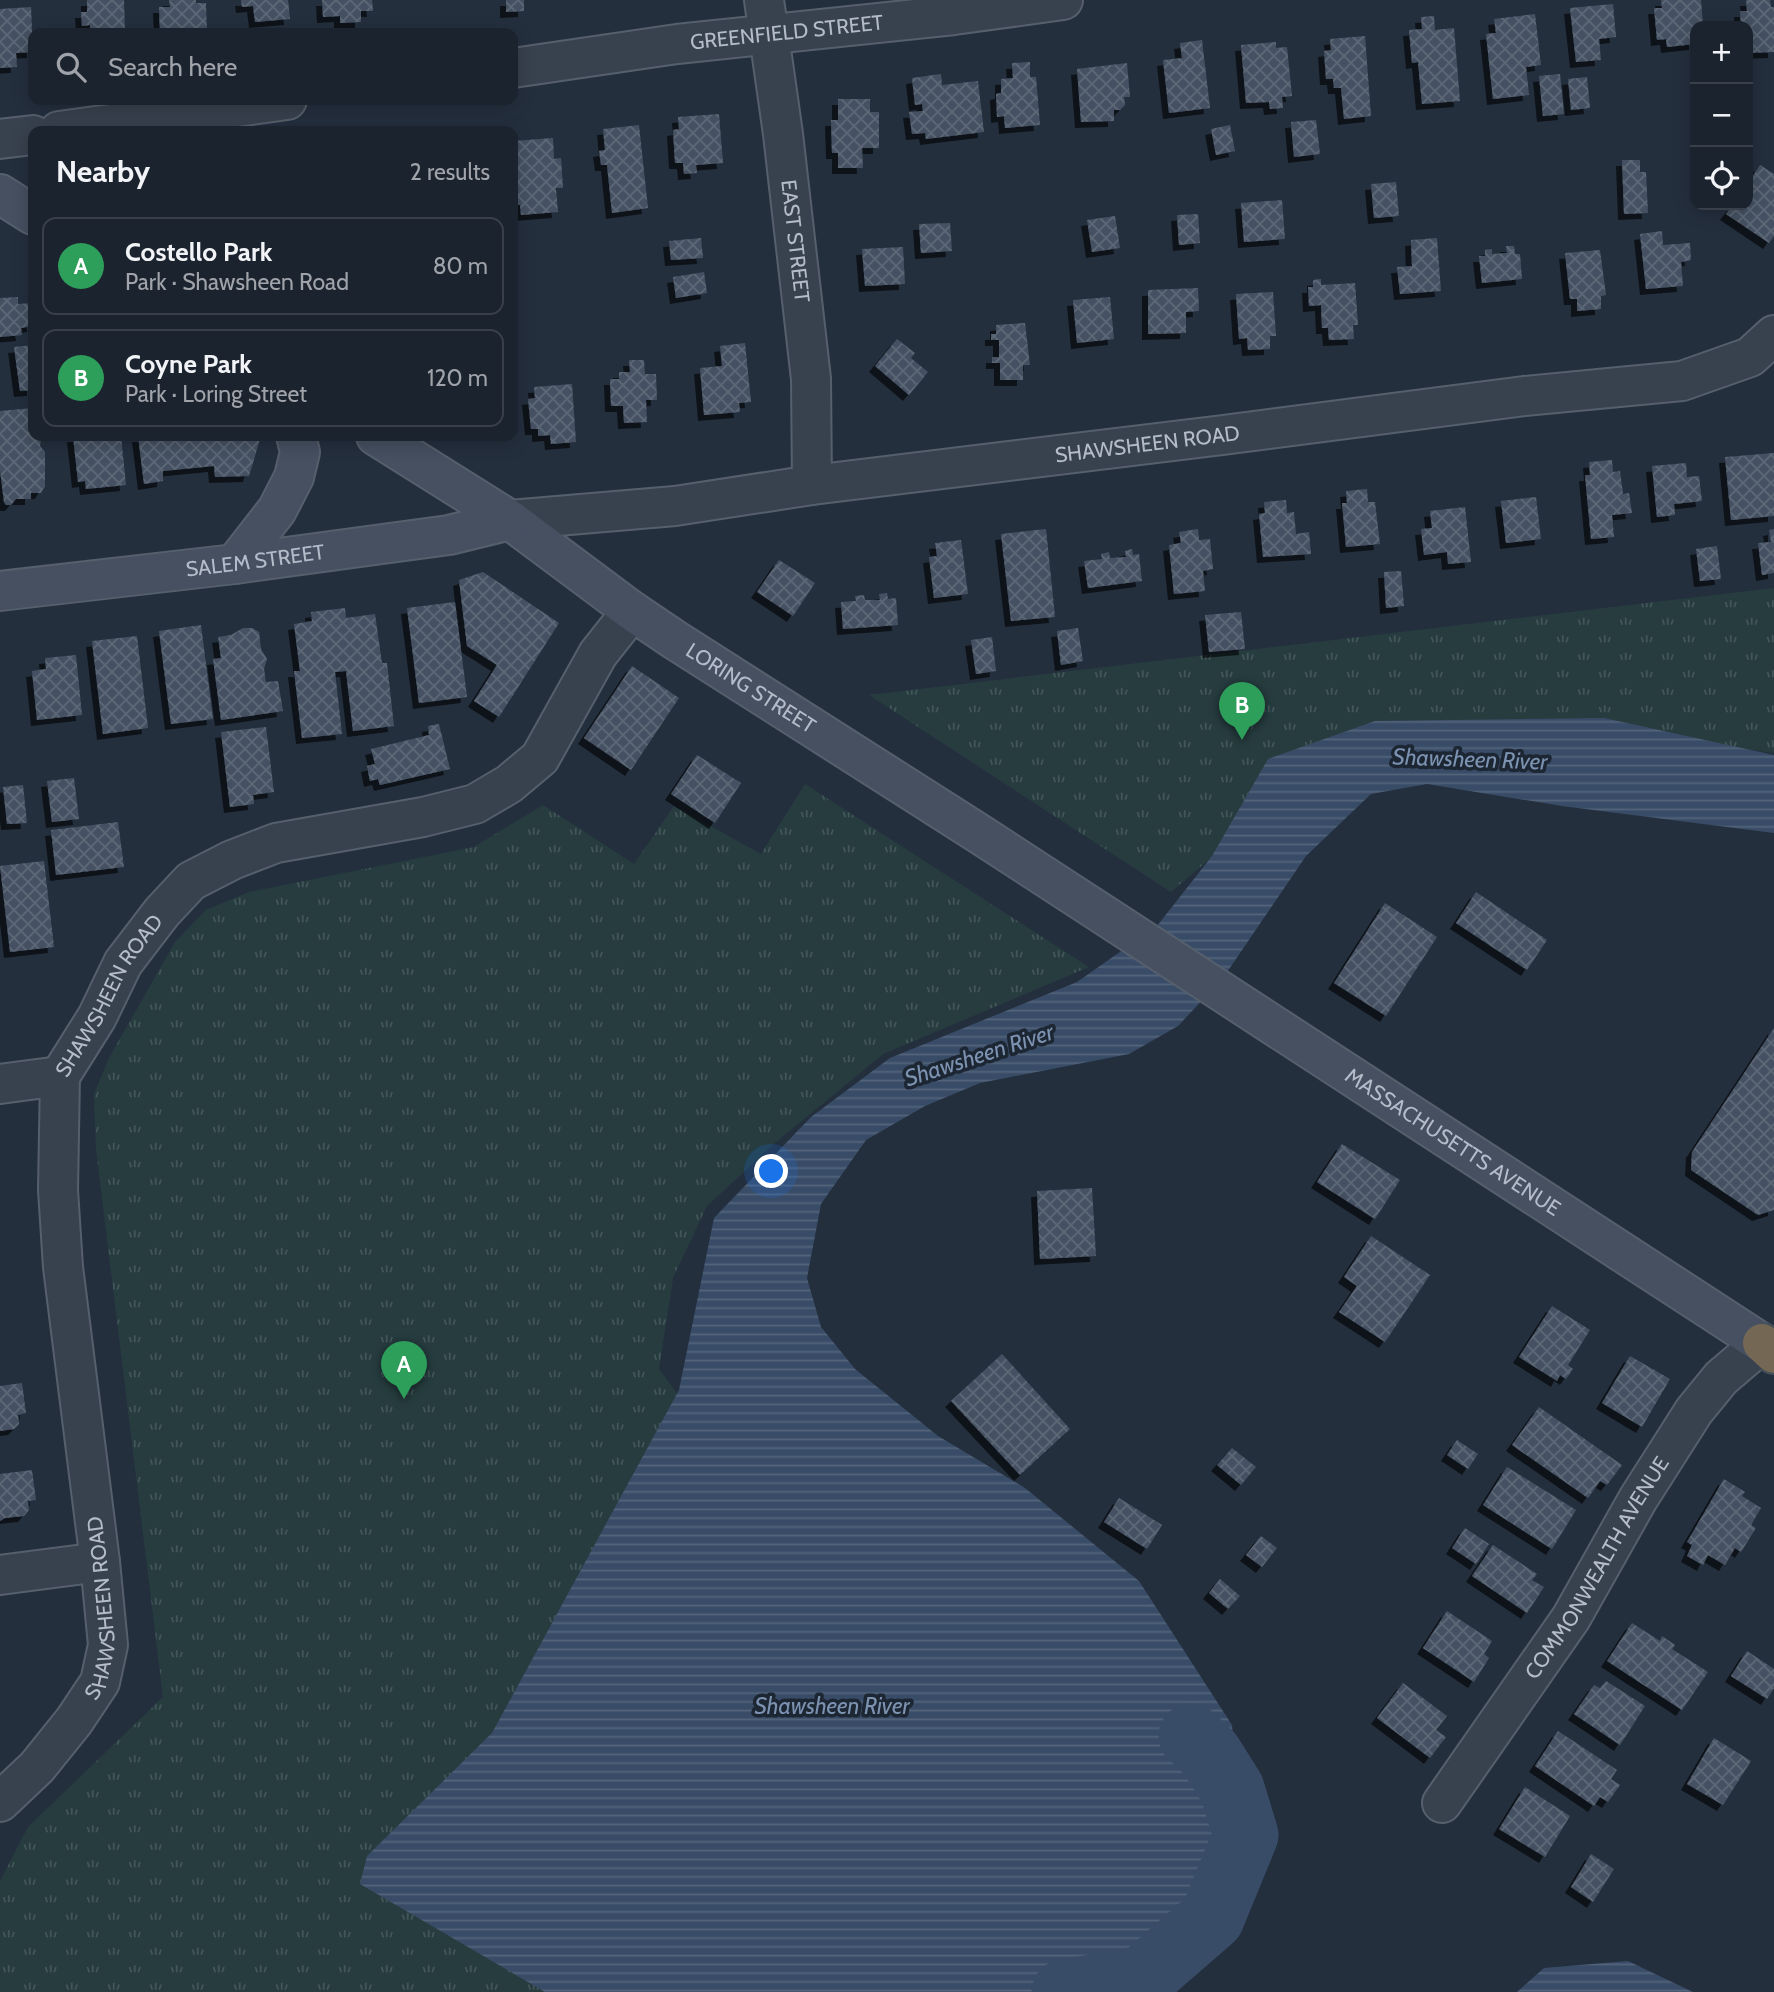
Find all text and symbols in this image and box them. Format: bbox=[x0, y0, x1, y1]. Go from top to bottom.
street label: GREENFIELD STREET bbox=[689, 9, 884, 55]
map controls bbox=[1690, 21, 1753, 210]
button: + bbox=[1690, 21, 1753, 84]
search box bbox=[28, 28, 518, 105]
icon: search bbox=[52, 48, 90, 86]
text: Search here bbox=[108, 51, 237, 83]
button: − bbox=[1690, 84, 1753, 147]
button: locate bbox=[1690, 147, 1753, 210]
text: Nearby bbox=[56, 153, 150, 190]
text: 2 results bbox=[410, 158, 490, 186]
street label: EAST STREET bbox=[776, 178, 815, 304]
text: Costello Park bbox=[125, 236, 272, 268]
text: A bbox=[74, 252, 88, 280]
text: 80 m bbox=[433, 252, 488, 280]
text: Park · Shawsheen Road bbox=[125, 268, 349, 296]
text: Coyne Park bbox=[125, 348, 252, 380]
text: B bbox=[74, 364, 88, 392]
text: 120 m bbox=[427, 364, 488, 392]
text: Park · Loring Street bbox=[125, 380, 307, 408]
street label: SHAWSHEEN ROAD bbox=[1053, 420, 1241, 467]
street label: SALEM STREET bbox=[184, 539, 326, 582]
street label: LORING STREET bbox=[682, 637, 820, 738]
pin: B bbox=[1219, 682, 1265, 740]
water label: Shawsheen River bbox=[1392, 742, 1549, 776]
street label: SHAWSHEEN ROAD bbox=[50, 909, 168, 1081]
water label: Shawsheen River bbox=[901, 1017, 1058, 1092]
street label: MASSACHUSETTS AVENUE bbox=[1341, 1063, 1565, 1221]
your location bbox=[754, 1154, 788, 1188]
pin: A bbox=[381, 1341, 427, 1399]
street label: COMMONWEALTH AVENUE bbox=[1519, 1452, 1674, 1684]
street label: SHAWSHEEN ROAD bbox=[79, 1515, 120, 1704]
water label: Shawsheen River bbox=[755, 1692, 910, 1720]

